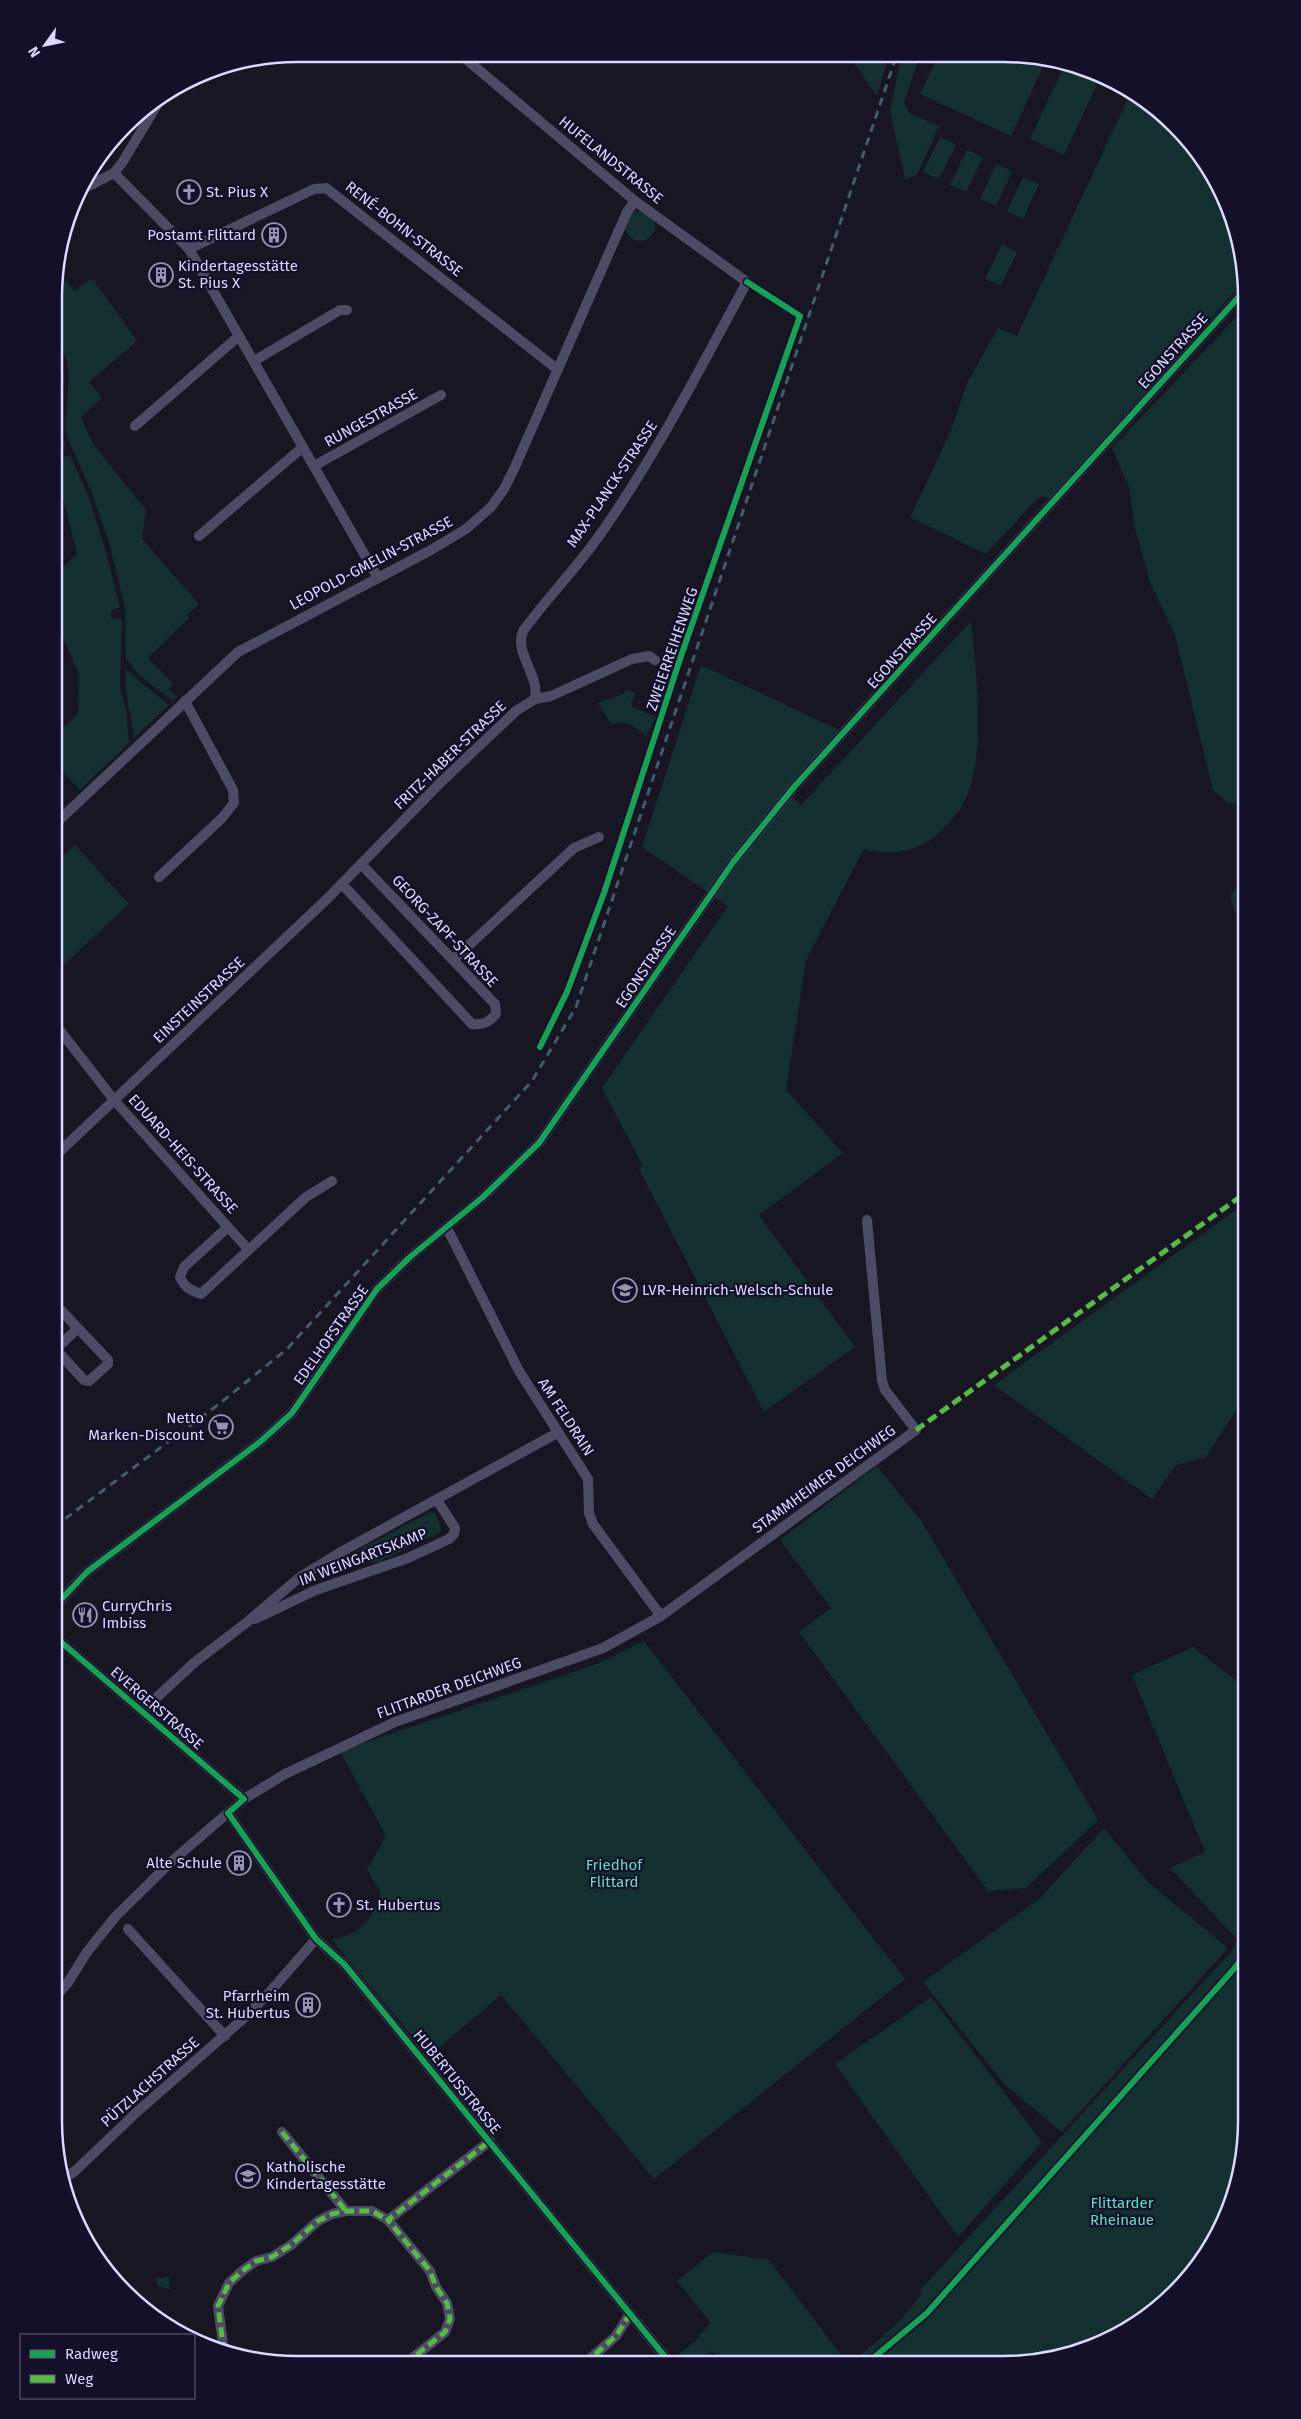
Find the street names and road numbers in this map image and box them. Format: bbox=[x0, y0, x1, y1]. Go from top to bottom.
street label: HUFELANDSTRASSE bbox=[555, 112, 667, 208]
street label: RENÉ-BOHN-STRASSE bbox=[342, 178, 466, 280]
street label: EGONSTRASSE bbox=[1134, 310, 1212, 392]
street label: RUNGESTRASSE bbox=[321, 385, 421, 451]
street label: MAX-PLANCK-STRASSE bbox=[563, 417, 661, 551]
street label: LEOPOLD-GMELIN-STRASSE bbox=[286, 512, 456, 614]
street label: ZWEIERREIHENWEG bbox=[642, 585, 702, 713]
street label: EGONSTRASSE bbox=[863, 610, 941, 692]
street label: FRITZ-HABER-STRASSE bbox=[390, 697, 510, 813]
street label: GEORG-ZAPF-STRASSE bbox=[388, 871, 502, 991]
street label: EGONSTRASSE bbox=[612, 922, 680, 1012]
street label: EINSTEINSTRASSE bbox=[150, 953, 248, 1047]
street label: EDUARD-HEIS-STRASSE bbox=[125, 1091, 241, 1217]
street label: EDELHOFSTRASSE bbox=[290, 1281, 372, 1389]
street label: AM FELDRAIN bbox=[534, 1375, 598, 1459]
street label: STAMMHEIMER DEICHWEG bbox=[749, 1421, 899, 1537]
street label: IM WEINGARTSKAMP bbox=[297, 1524, 430, 1590]
street label: FLITTARDER DEICHWEG bbox=[374, 1653, 524, 1723]
street label: EVERGERSTRASSE bbox=[107, 1663, 207, 1753]
street label: HUBERTUSSTRASSE bbox=[409, 2026, 505, 2138]
street label: PÜTZLACHSTRASSE bbox=[97, 2033, 203, 2131]

